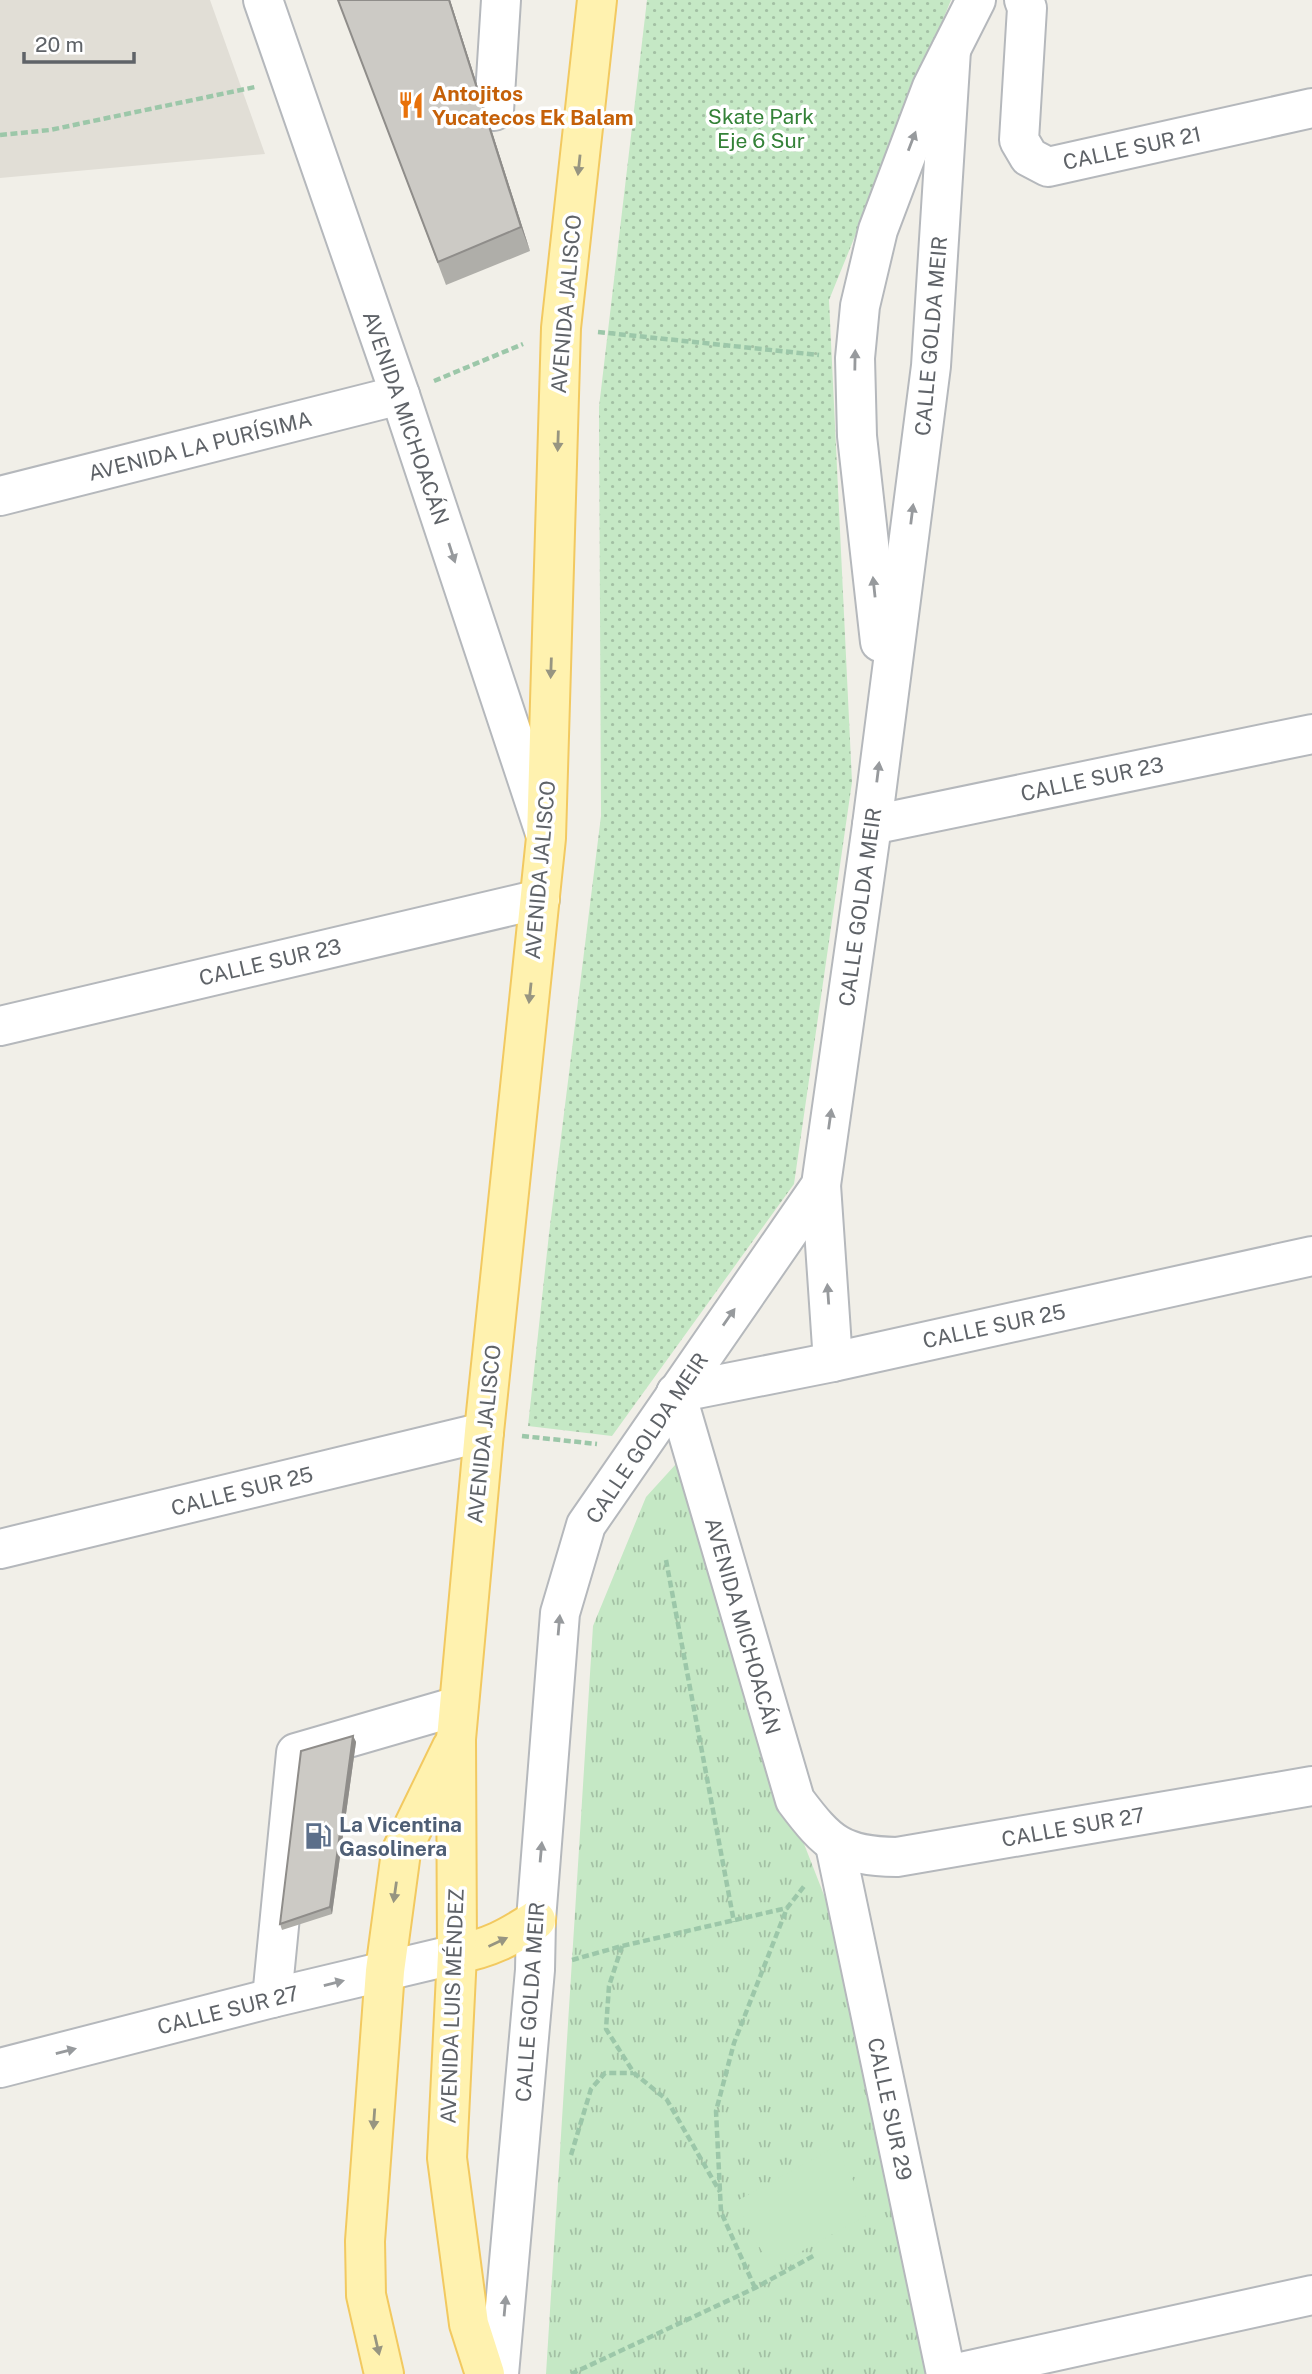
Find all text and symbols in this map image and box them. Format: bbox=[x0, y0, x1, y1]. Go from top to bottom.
scale bar bbox=[24, 21, 135, 65]
text: 20 m bbox=[35, 32, 84, 57]
place label: Antojitos Yucatecos Ek Balam bbox=[432, 81, 634, 130]
restaurant icon: Antojitos Yucatecos Ek Balam bbox=[396, 90, 426, 120]
park label: Skate Park Eje 6 Sur bbox=[708, 104, 814, 153]
street label: CALLE SUR 21 bbox=[1061, 121, 1203, 175]
one-way arrow bbox=[906, 131, 917, 152]
one-way arrow bbox=[573, 154, 584, 176]
street label: AVENIDA JALISCO bbox=[546, 213, 586, 395]
street label: CALLE GOLDA MEIR bbox=[910, 235, 952, 437]
street label: AVENIDA MICHOACÁN bbox=[358, 308, 454, 528]
one-way arrow bbox=[850, 349, 861, 371]
street label: AVENIDA LA PURÍSIMA bbox=[86, 406, 315, 486]
one-way arrow bbox=[552, 430, 563, 452]
one-way arrow bbox=[907, 503, 918, 525]
one-way arrow bbox=[447, 543, 458, 564]
one-way arrow bbox=[868, 576, 879, 598]
one-way arrow bbox=[546, 657, 557, 679]
street label: CALLE SUR 23 bbox=[1018, 752, 1166, 806]
one-way arrow bbox=[873, 761, 884, 783]
street label: AVENIDA JALISCO bbox=[520, 779, 560, 961]
street label: CALLE GOLDA MEIR bbox=[834, 806, 886, 1008]
street label: CALLE SUR 23 bbox=[196, 933, 344, 991]
one-way arrow bbox=[524, 982, 535, 1004]
one-way arrow bbox=[825, 1108, 836, 1130]
one-way arrow bbox=[823, 1283, 834, 1305]
street label: CALLE SUR 25 bbox=[920, 1299, 1068, 1353]
one-way arrow bbox=[722, 1308, 736, 1326]
street label: AVENIDA JALISCO bbox=[462, 1343, 506, 1525]
street label: CALLE GOLDA MEIR bbox=[581, 1348, 713, 1528]
street label: CALLE SUR 25 bbox=[168, 1461, 316, 1521]
street label: AVENIDA MICHOACÁN bbox=[700, 1515, 786, 1737]
one-way arrow bbox=[554, 1614, 565, 1636]
street label: CALLE SUR 27 bbox=[1000, 1802, 1146, 1852]
place label: La Vicentina Gasolinera bbox=[339, 1812, 462, 1861]
fuel station icon: La Vicentina Gasolinera bbox=[303, 1821, 333, 1851]
one-way arrow bbox=[536, 1841, 547, 1863]
one-way arrow bbox=[390, 1882, 401, 1904]
street label: AVENIDA LUIS MÉNDEZ bbox=[435, 1888, 469, 2124]
street label: CALLE GOLDA MEIR bbox=[511, 1901, 549, 2103]
one-way arrow bbox=[488, 1936, 508, 1948]
one-way arrow bbox=[323, 1977, 345, 1988]
street label: CALLE SUR 27 bbox=[155, 1980, 301, 2040]
street label: CALLE SUR 29 bbox=[863, 2035, 917, 2183]
one-way arrow bbox=[55, 2045, 77, 2056]
one-way arrow bbox=[368, 2108, 379, 2130]
one-way arrow bbox=[500, 2295, 511, 2317]
one-way arrow bbox=[372, 2334, 383, 2356]

